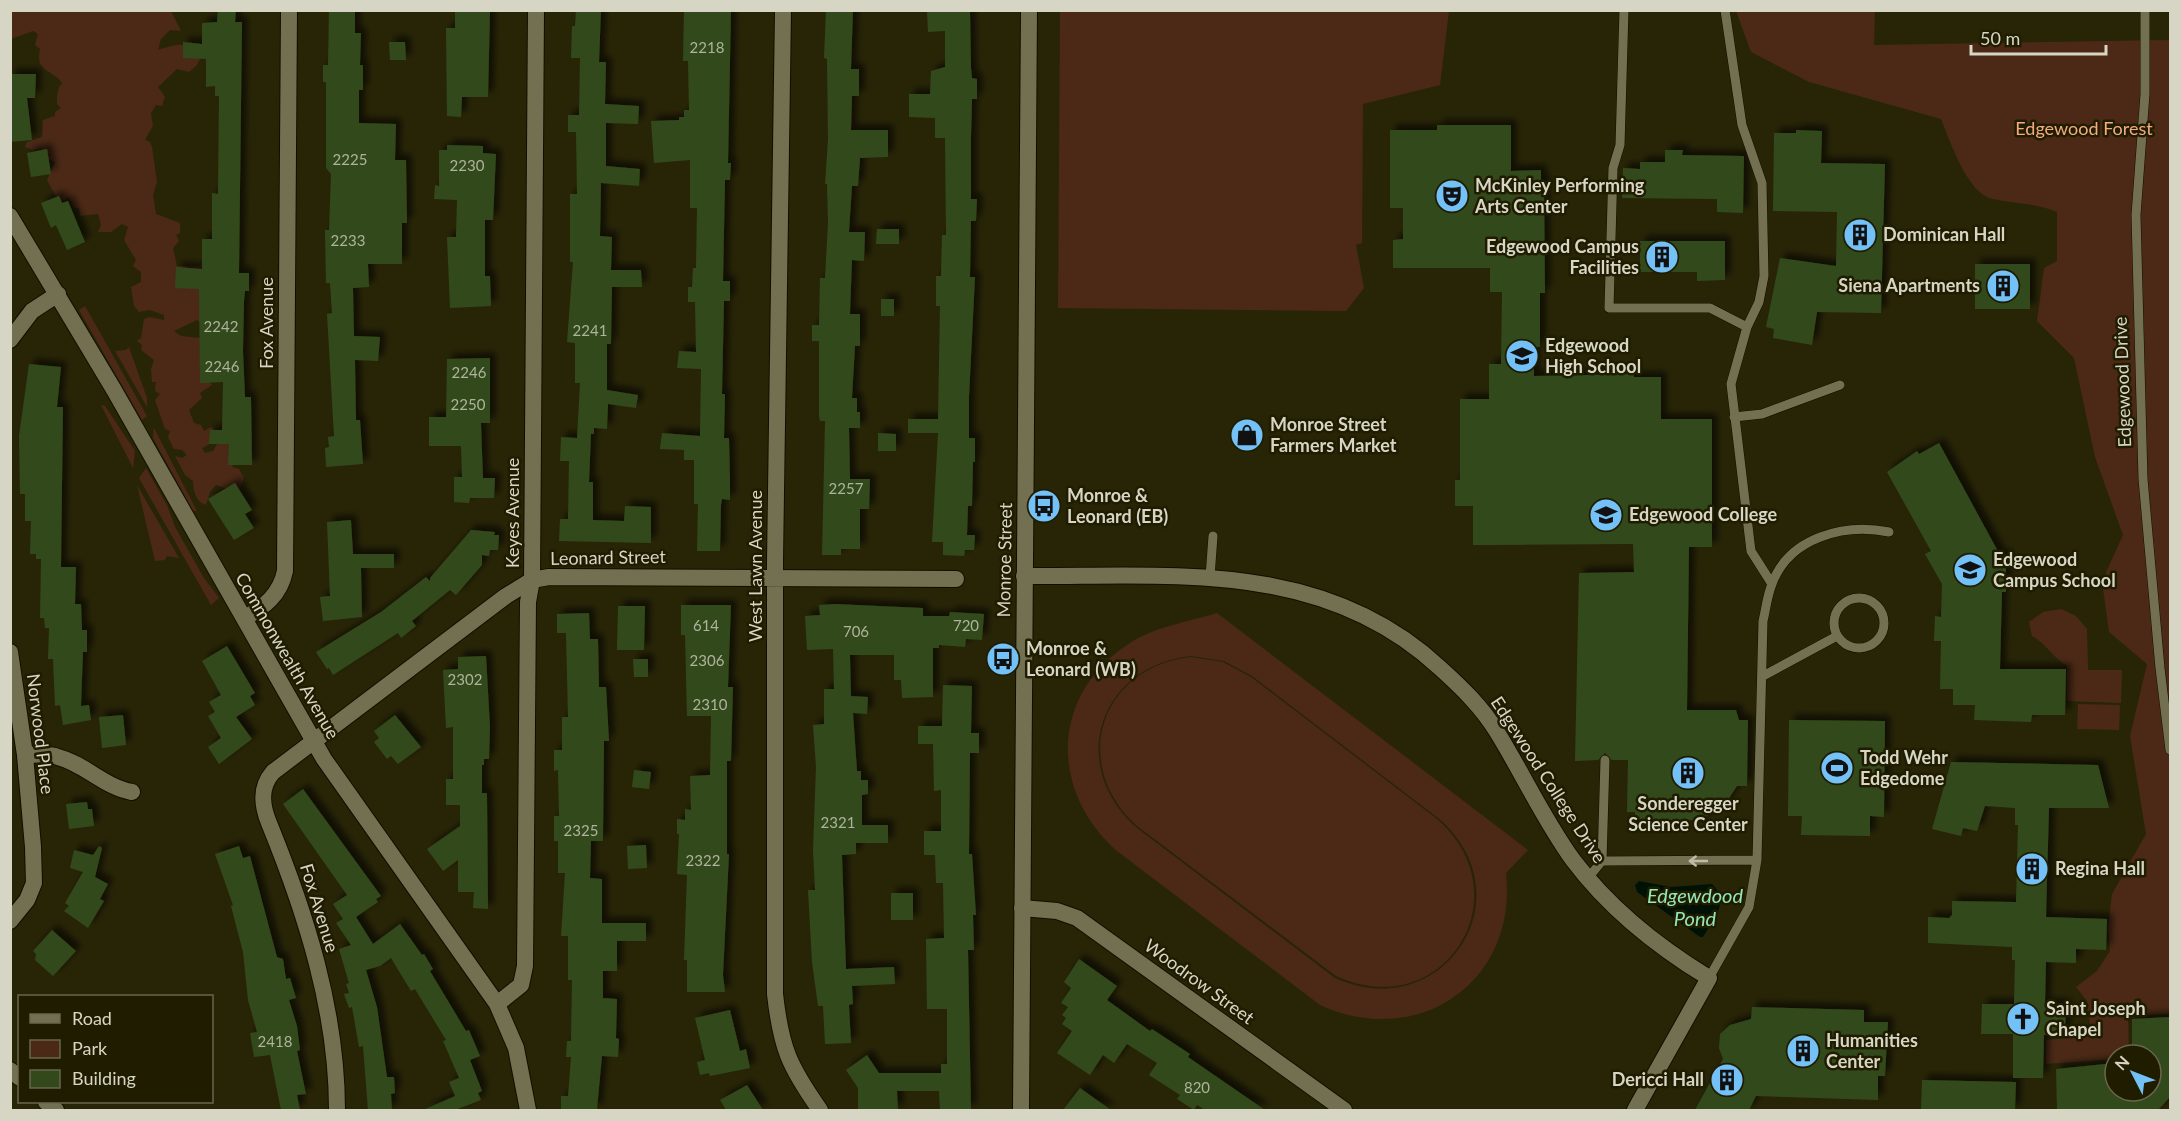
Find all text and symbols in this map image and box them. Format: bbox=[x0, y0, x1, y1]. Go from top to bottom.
scale bar bbox=[1971, 18, 2106, 56]
text: 50 m bbox=[1980, 27, 2020, 49]
house number: 2218 bbox=[690, 38, 724, 56]
park label: Edgewood Forest bbox=[2015, 117, 2153, 139]
house number: 2225 bbox=[333, 150, 367, 168]
house number: 2230 bbox=[450, 156, 485, 174]
place label: McKinley Performing Arts Center bbox=[1474, 174, 1645, 217]
theatre icon: McKinley Performing Arts Center bbox=[1434, 178, 1470, 214]
building icon: Dominican Hall bbox=[1842, 217, 1878, 253]
place label: Dominican Hall bbox=[1883, 223, 2005, 245]
house number: 2233 bbox=[331, 231, 365, 249]
place label: Edgewood Campus Facilities bbox=[1486, 235, 1639, 278]
building icon: Edgewood Campus Facilities bbox=[1644, 239, 1680, 275]
building icon: Siena Apartments bbox=[1985, 268, 2021, 304]
place label: Siena Apartments bbox=[1838, 274, 1980, 296]
street label: Fox Avenue bbox=[255, 277, 277, 369]
street label: Edgewood Drive bbox=[2109, 316, 2135, 448]
house number: 2242 bbox=[204, 317, 238, 335]
house number: 2241 bbox=[573, 321, 607, 339]
place label: Edgewood High School bbox=[1545, 334, 1641, 377]
school or university icon: Edgewood High School bbox=[1504, 338, 1540, 374]
house number: 2246 bbox=[205, 357, 240, 375]
house number: 2246 bbox=[452, 363, 487, 381]
house number: 2250 bbox=[451, 395, 486, 413]
place label: Monroe Street Farmers Market bbox=[1270, 413, 1397, 456]
shop icon: Monroe Street Farmers Market bbox=[1229, 417, 1265, 453]
street label: Keyes Avenue bbox=[501, 458, 523, 568]
house number: 2257 bbox=[829, 479, 864, 497]
place label: Monroe & Leonard (EB) bbox=[1067, 484, 1168, 527]
bus stop icon: Monroe & Leonard (EB) bbox=[1026, 488, 1062, 524]
street label: West Lawn Avenue bbox=[744, 490, 766, 642]
school or university icon: Edgewood College bbox=[1588, 497, 1624, 533]
street label: Monroe Street bbox=[992, 502, 1016, 617]
place label: Edgewood College bbox=[1629, 503, 1778, 525]
street label: Leonard Street bbox=[550, 545, 666, 569]
place label: Edgewood Campus School bbox=[1993, 548, 2116, 591]
school or university icon: Edgewood Campus School bbox=[1952, 552, 1988, 588]
street label: Commonwealth Avenue bbox=[231, 568, 345, 743]
house number: 614 bbox=[693, 616, 719, 634]
house number: 720 bbox=[953, 616, 979, 634]
house number: 706 bbox=[843, 622, 869, 640]
place label: Monroe & Leonard (WB) bbox=[1026, 637, 1136, 680]
bus stop icon: Monroe & Leonard (WB) bbox=[985, 641, 1021, 677]
house number: 2306 bbox=[690, 651, 725, 669]
house number: 2302 bbox=[448, 670, 482, 688]
street label: Norwood Place bbox=[23, 672, 59, 795]
street label: Edgewood College Drive bbox=[1487, 692, 1611, 867]
house number: 2310 bbox=[693, 695, 728, 713]
place label: Todd Wehr Edgedome bbox=[1860, 746, 1948, 789]
sports icon: Todd Wehr Edgedome bbox=[1819, 750, 1855, 786]
building icon: Sonderegger Science Center bbox=[1670, 755, 1706, 791]
place label: Sonderegger Science Center bbox=[1628, 792, 1748, 835]
house number: 2321 bbox=[821, 813, 855, 831]
house number: 2325 bbox=[564, 821, 598, 839]
house number: 2322 bbox=[686, 851, 720, 869]
building icon: Regina Hall bbox=[2014, 851, 2050, 887]
one-way arrow bbox=[1689, 855, 1709, 867]
place label: Regina Hall bbox=[2055, 857, 2145, 879]
street label: Fox Avenue bbox=[296, 861, 344, 955]
water label: Edgewdood Pond bbox=[1647, 883, 1743, 930]
street label: Woodrow Street bbox=[1140, 934, 1259, 1029]
legend bbox=[18, 995, 213, 1103]
place label: Saint Joseph Chapel bbox=[2046, 997, 2146, 1040]
church icon: Saint Joseph Chapel bbox=[2005, 1001, 2041, 1037]
text: Road bbox=[72, 1007, 112, 1029]
place label: Humanities Center bbox=[1826, 1029, 1918, 1072]
house number: 2418 bbox=[258, 1032, 292, 1050]
building icon: Humanities Center bbox=[1785, 1033, 1821, 1069]
text: Park bbox=[72, 1037, 108, 1059]
north arrow bbox=[2103, 1043, 2163, 1103]
text: N bbox=[2110, 1052, 2133, 1074]
building icon: Dericci Hall bbox=[1709, 1062, 1745, 1098]
text: Building bbox=[72, 1067, 136, 1089]
place label: Dericci Hall bbox=[1612, 1068, 1704, 1090]
house number: 820 bbox=[1184, 1078, 1210, 1096]

